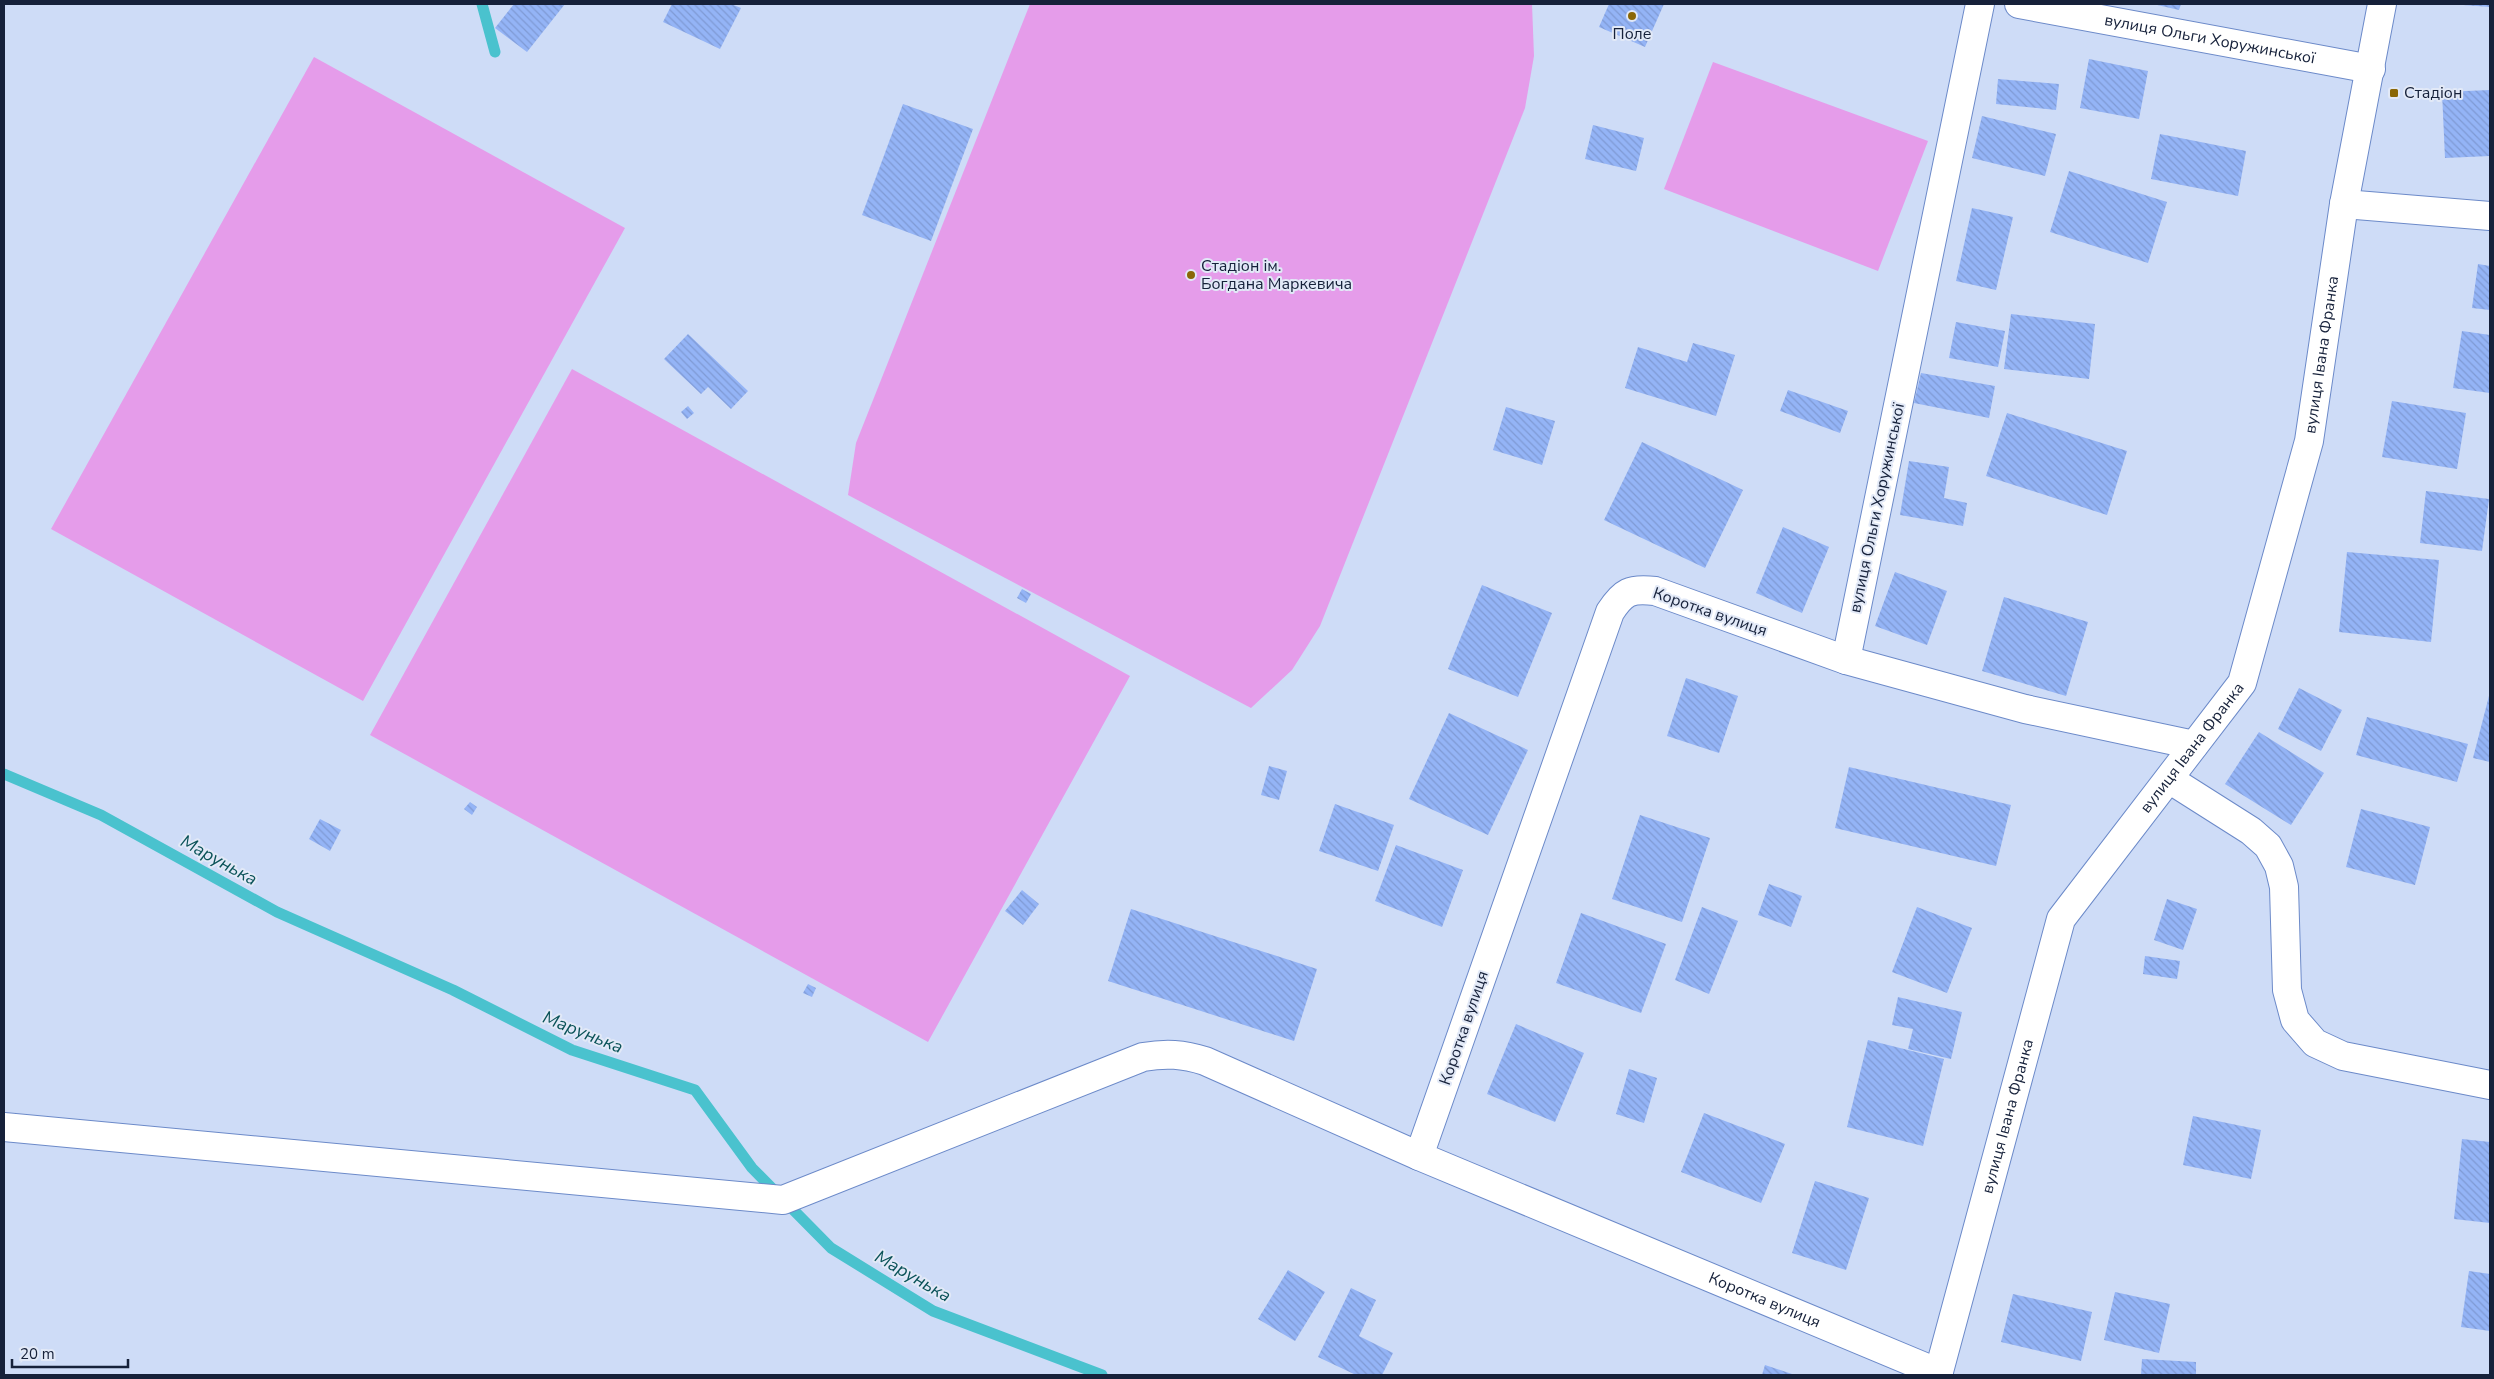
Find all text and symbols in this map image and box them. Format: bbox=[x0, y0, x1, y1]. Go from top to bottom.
street label: вулиця Ольги Хоружинської bbox=[2103, 9, 2318, 70]
marker: Поле bbox=[1626, 10, 1638, 22]
place label: Поле bbox=[1613, 23, 1651, 45]
place label: Стадіон bbox=[2404, 82, 2462, 104]
marker: Стадіон bbox=[2388, 87, 2400, 99]
place label: Стадіон ім. Богдана Маркевича bbox=[1201, 255, 1352, 295]
marker: Стадіон ім. Богдана Маркевича bbox=[1185, 269, 1197, 281]
street label: вулиця Івана Франка bbox=[2299, 274, 2344, 435]
street label: вулиця Ольги Хоружинської bbox=[1844, 400, 1910, 615]
street label: Коротка вулиця bbox=[1650, 582, 1770, 642]
street label: вулиця Івана Франка bbox=[2135, 678, 2249, 818]
water label: Марунька bbox=[176, 829, 262, 891]
street label: Коротка вулиця bbox=[1434, 968, 1494, 1088]
water label: Марунька bbox=[539, 1005, 627, 1059]
street label: вулиця Івана Франка bbox=[1976, 1036, 2039, 1196]
water label: Марунька bbox=[870, 1244, 956, 1308]
street label: Коротка вулиця bbox=[1705, 1267, 1824, 1333]
scale bar bbox=[12, 1336, 129, 1368]
text: 20 m bbox=[20, 1344, 55, 1364]

